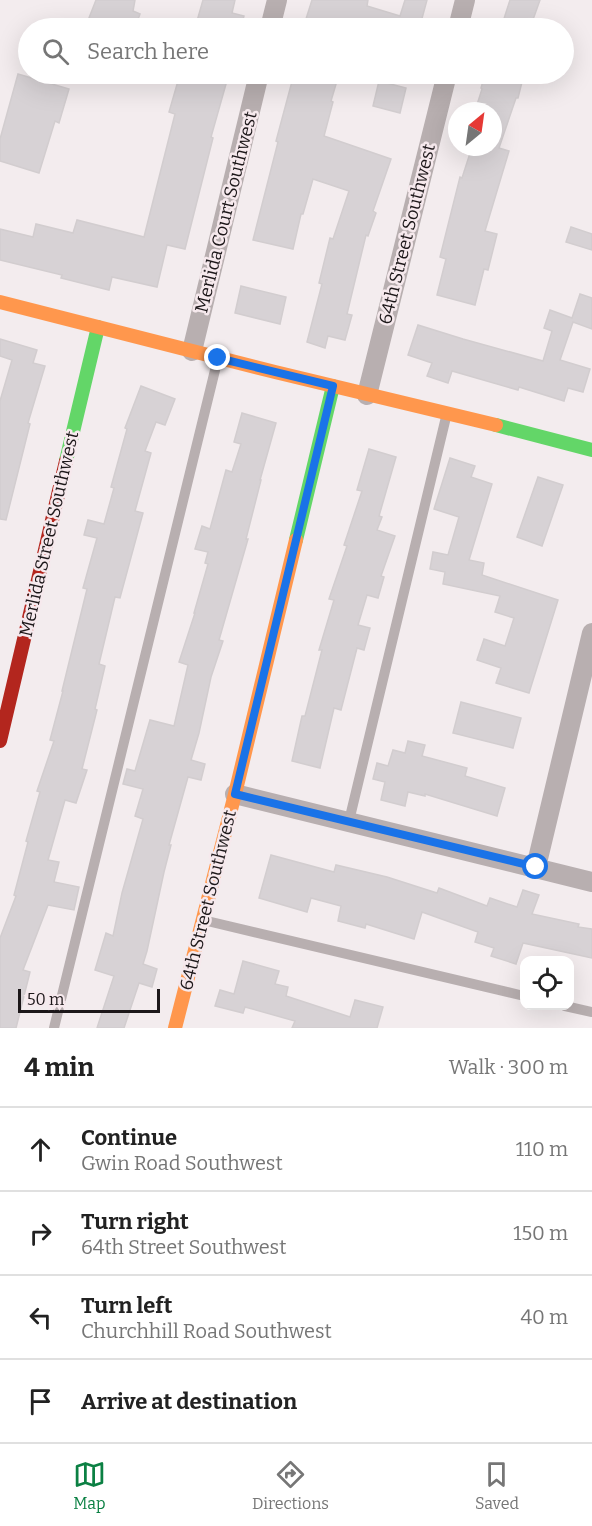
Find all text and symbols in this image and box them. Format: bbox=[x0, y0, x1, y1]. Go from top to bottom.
search box bbox=[18, 18, 574, 84]
icon: search bbox=[39, 35, 72, 68]
text: Search here bbox=[87, 38, 209, 65]
north arrow bbox=[448, 102, 502, 156]
street label: Merlida Court Southwest bbox=[190, 109, 262, 315]
street label: 64th Street Southwest bbox=[374, 141, 440, 326]
route end bbox=[204, 344, 230, 370]
street label: Merlida Street Southwest bbox=[15, 429, 83, 639]
street label: 64th Street Southwest bbox=[175, 807, 241, 992]
route start bbox=[522, 853, 548, 879]
map controls bbox=[520, 956, 574, 1010]
button: locate bbox=[520, 956, 574, 1010]
scale bar bbox=[18, 986, 160, 1014]
text: 50 m bbox=[27, 990, 64, 1009]
text: 4 min bbox=[24, 1052, 94, 1083]
text: Walk · 300 m bbox=[449, 1055, 568, 1079]
text: Continue bbox=[81, 1124, 177, 1151]
icon: ahead bbox=[24, 1133, 57, 1166]
text: 110 m bbox=[516, 1137, 568, 1161]
text: Gwin Road Southwest bbox=[81, 1151, 283, 1175]
text: Turn right bbox=[81, 1208, 189, 1235]
icon: right bbox=[24, 1217, 57, 1250]
text: 150 m bbox=[513, 1221, 568, 1245]
text: 64th Street Southwest bbox=[81, 1235, 286, 1259]
text: Turn left bbox=[81, 1292, 173, 1319]
icon: left bbox=[24, 1301, 57, 1334]
text: 40 m bbox=[520, 1305, 568, 1329]
text: Churchhill Road Southwest bbox=[81, 1319, 332, 1343]
icon: arrive bbox=[24, 1385, 57, 1418]
text: Arrive at destination bbox=[81, 1388, 297, 1415]
tab: Map bbox=[73, 1458, 106, 1513]
tab: Directions bbox=[252, 1458, 329, 1513]
tab: Saved bbox=[475, 1458, 519, 1513]

